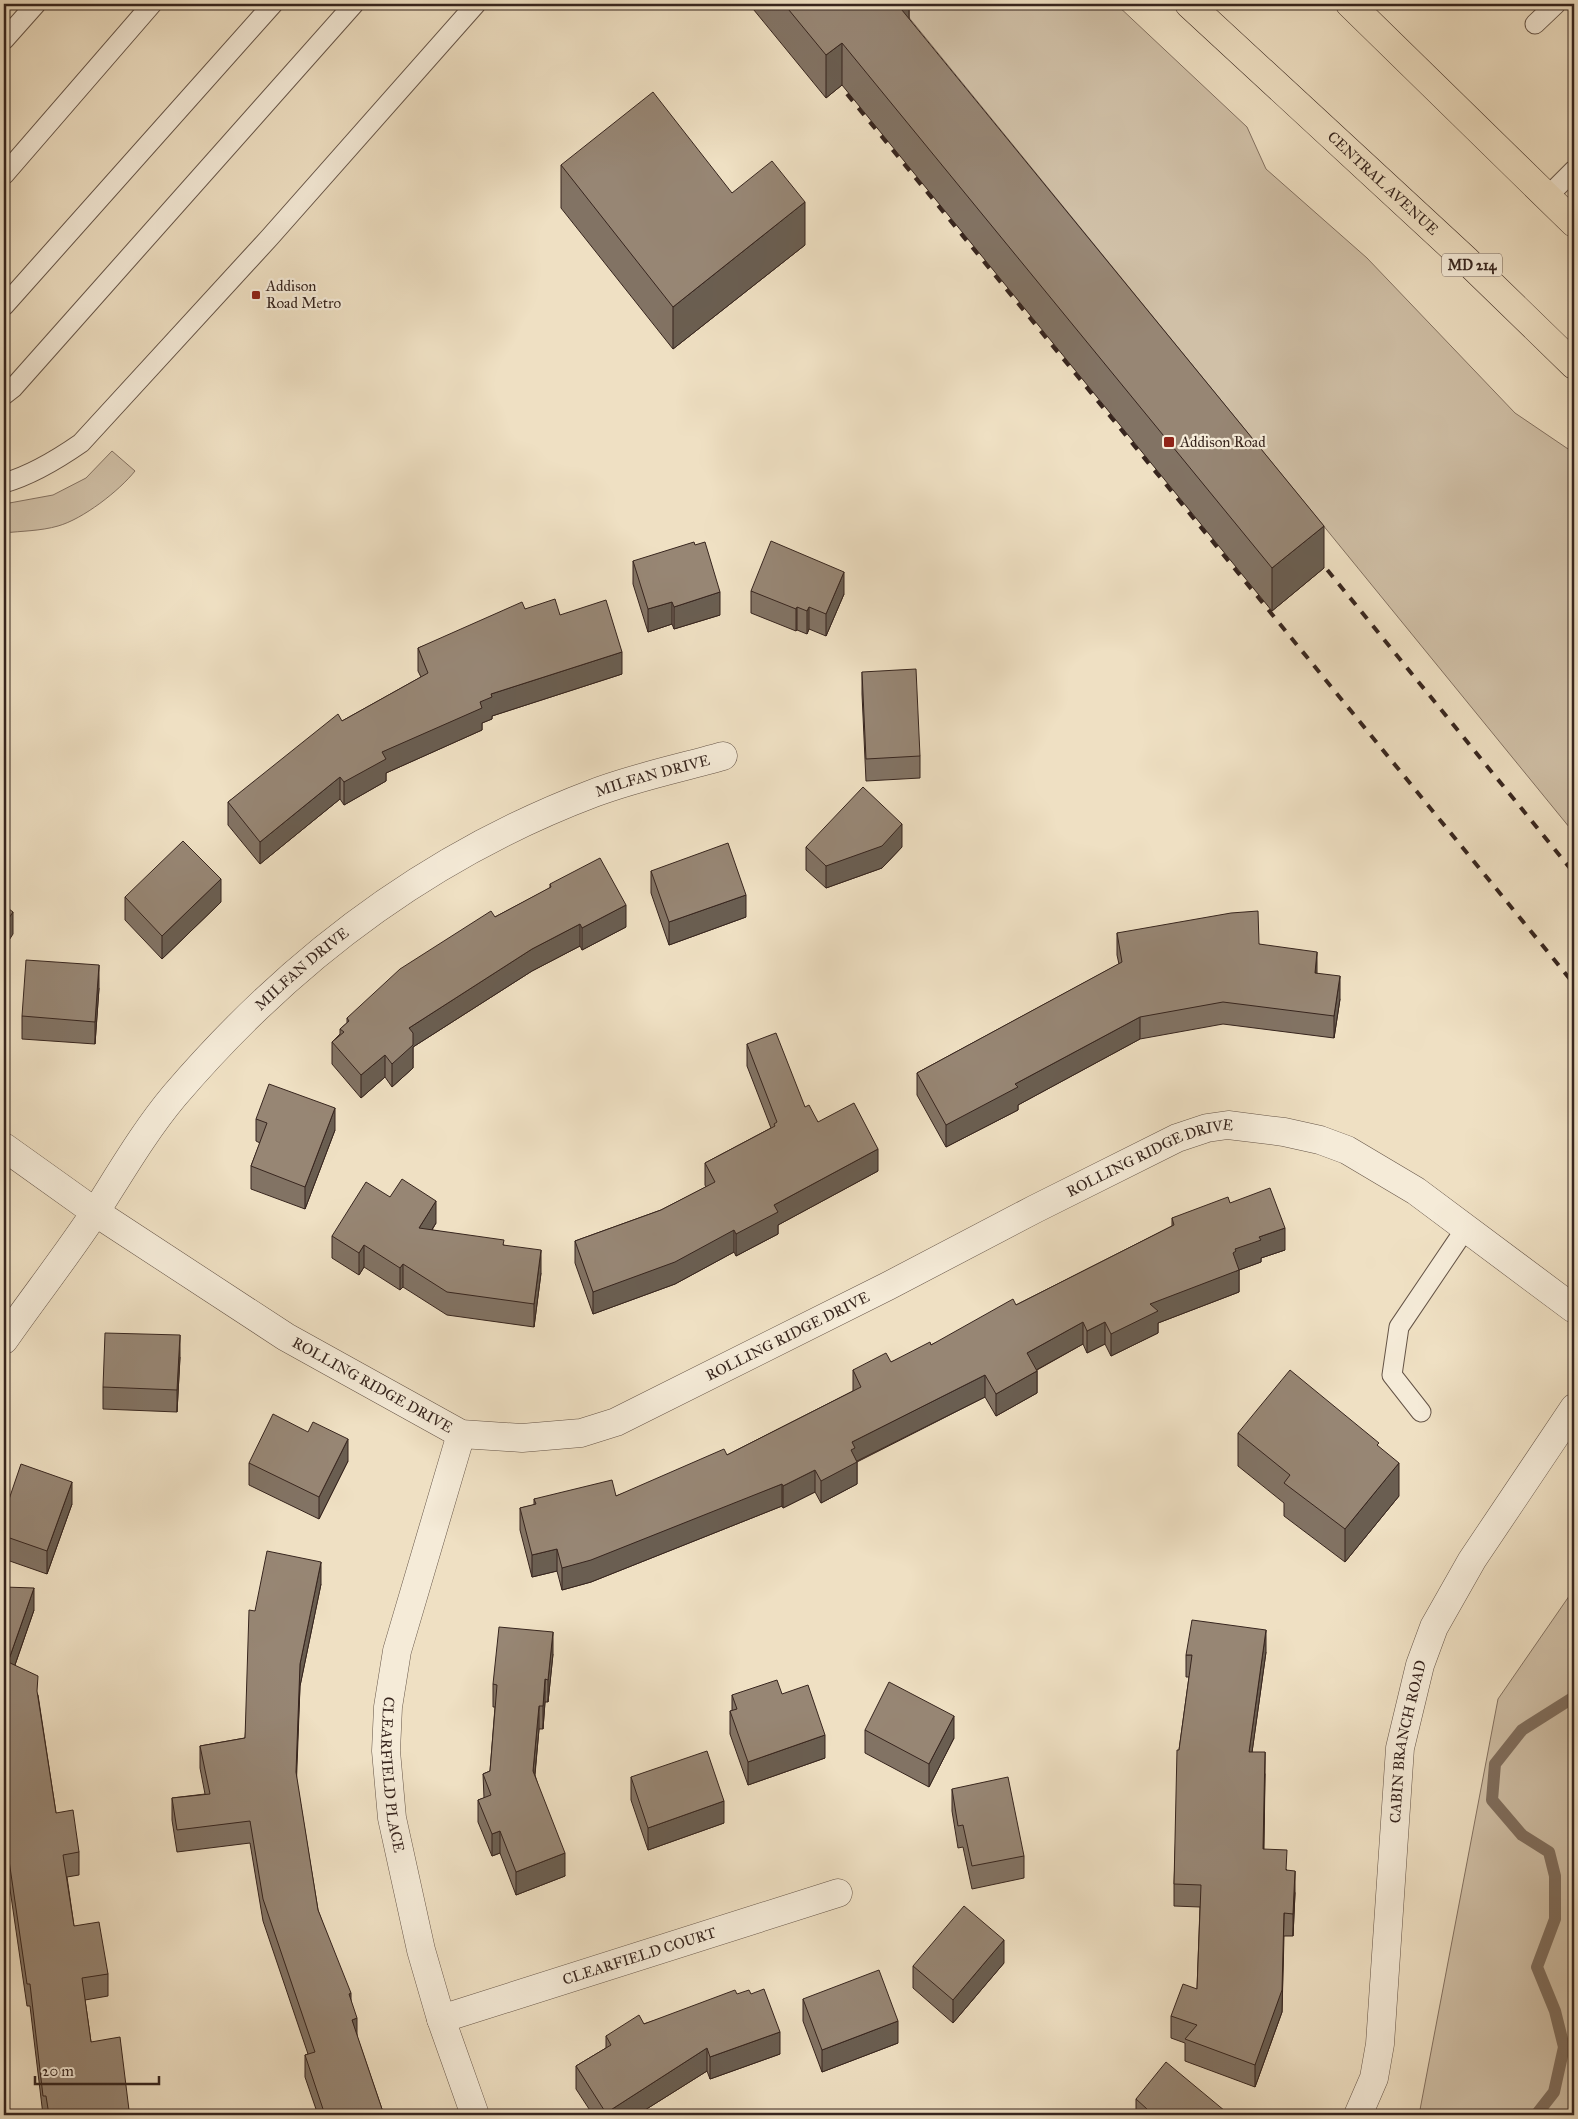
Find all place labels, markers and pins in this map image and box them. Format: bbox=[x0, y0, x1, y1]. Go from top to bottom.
place label: Addison Road Metro bbox=[265, 277, 342, 312]
marker: Addison Road Metro bbox=[250, 289, 262, 301]
place label: Addison Road bbox=[1179, 433, 1266, 451]
marker: Addison Road bbox=[1162, 435, 1176, 449]

